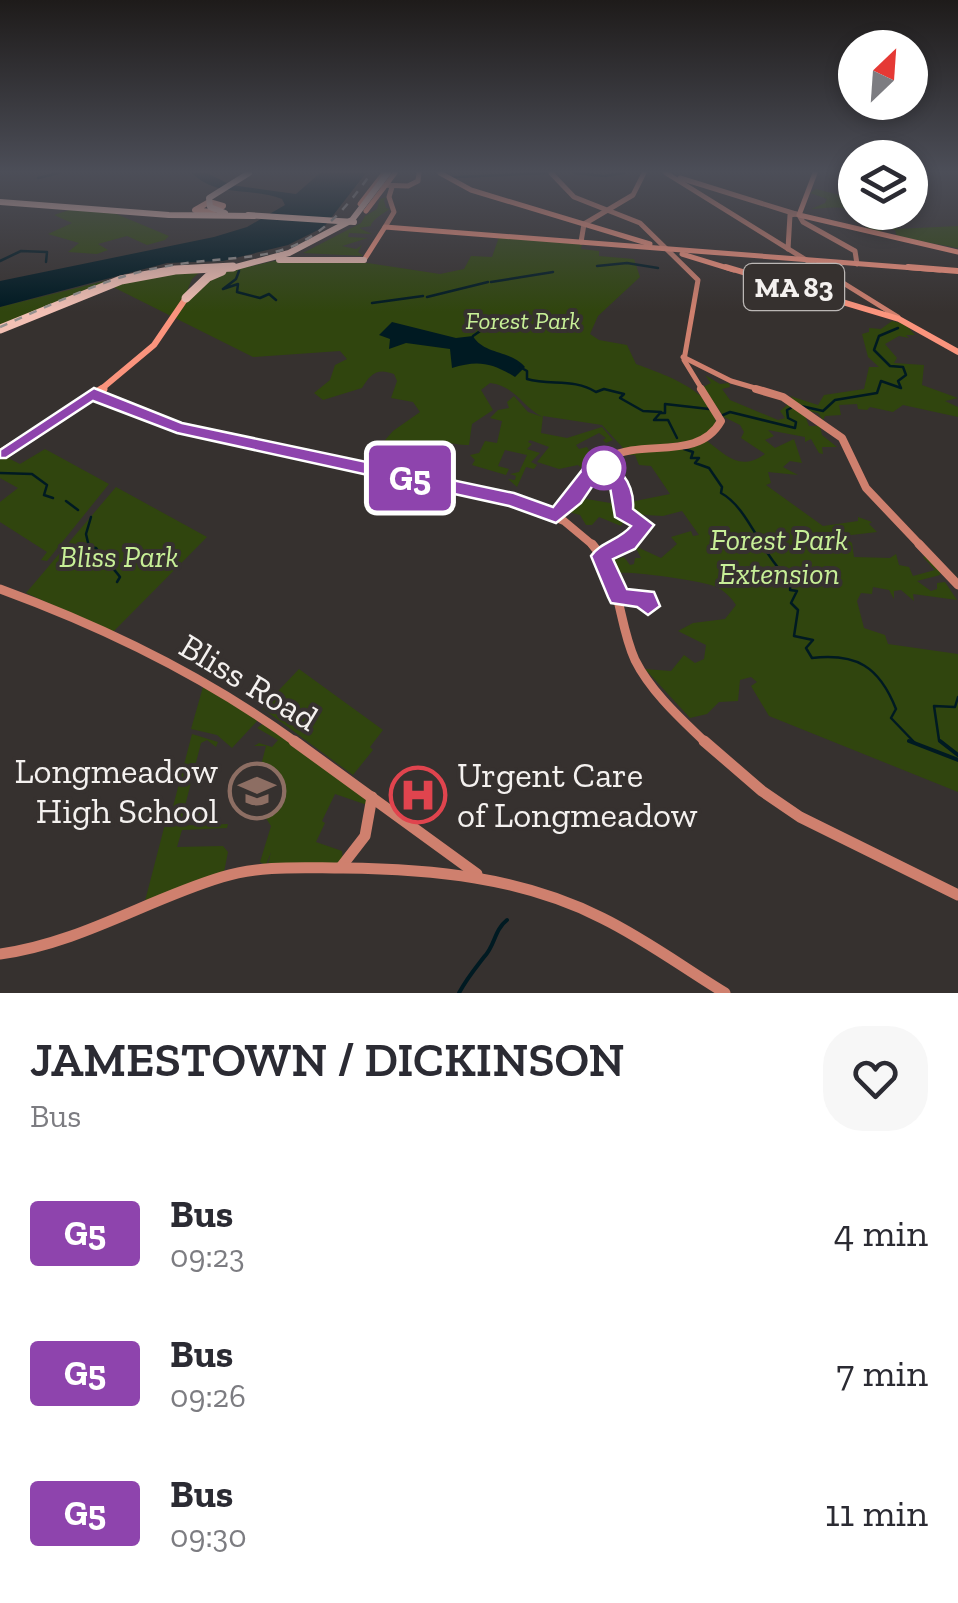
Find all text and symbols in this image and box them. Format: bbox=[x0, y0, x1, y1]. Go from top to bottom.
north arrow bbox=[838, 30, 928, 120]
map controls bbox=[838, 30, 928, 230]
button: layers bbox=[838, 140, 928, 230]
road number: MA 83 bbox=[744, 264, 844, 310]
park label: Forest Park bbox=[465, 305, 581, 335]
line badge: G5 bbox=[365, 446, 455, 510]
unlabelled marker bbox=[583, 447, 625, 489]
text: G5 bbox=[389, 457, 431, 499]
park label: Forest Park Extension bbox=[710, 522, 848, 592]
park label: Bliss Park bbox=[59, 539, 179, 575]
street label: Bliss Road bbox=[172, 624, 326, 740]
place label: Longmeadow High School bbox=[15, 750, 218, 832]
place label: Urgent Care of Longmeadow bbox=[457, 754, 698, 836]
school or university icon: Longmeadow High School bbox=[227, 761, 287, 821]
hospital icon: Urgent Care of Longmeadow bbox=[388, 765, 448, 825]
button: heart bbox=[823, 1026, 928, 1131]
text: JAMESTOWN / DICKINSON bbox=[30, 1031, 625, 1088]
text: Bus bbox=[30, 1097, 81, 1135]
text: Bus bbox=[170, 1191, 233, 1237]
text: 4 min bbox=[834, 1210, 928, 1256]
text: G5 bbox=[64, 1212, 106, 1254]
text: 09:23 bbox=[170, 1237, 245, 1275]
text: Bus bbox=[170, 1331, 233, 1377]
text: 7 min bbox=[836, 1350, 928, 1396]
text: G5 bbox=[64, 1352, 106, 1394]
text: 09:26 bbox=[170, 1377, 246, 1415]
text: Bus bbox=[170, 1471, 233, 1517]
text: 11 min bbox=[825, 1490, 928, 1536]
text: G5 bbox=[64, 1492, 106, 1534]
text: 09:30 bbox=[170, 1517, 247, 1555]

